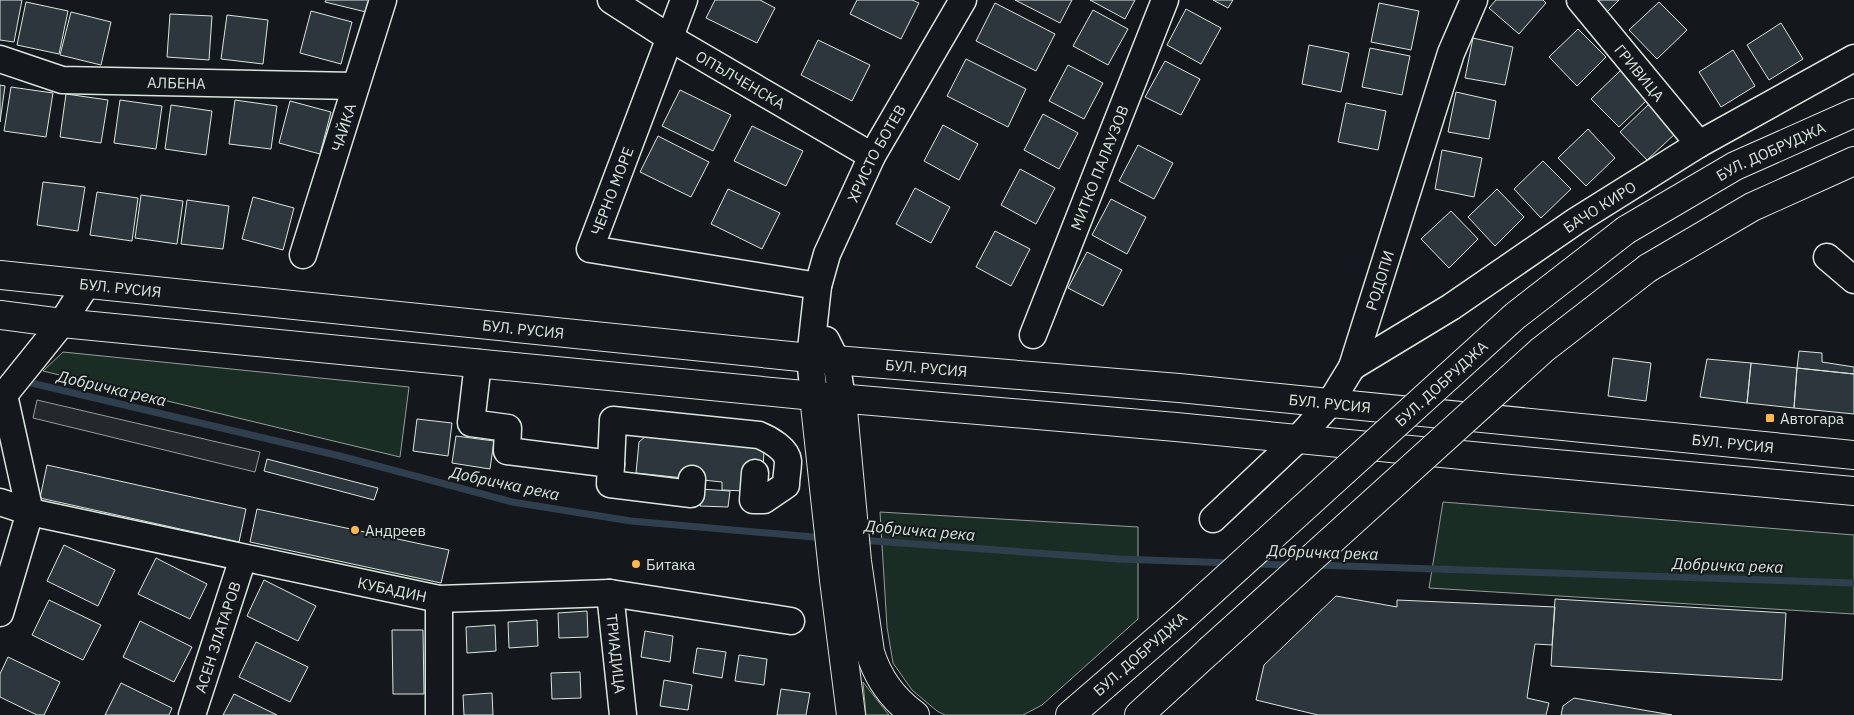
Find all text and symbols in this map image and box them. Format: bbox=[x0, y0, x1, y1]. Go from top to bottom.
street label: ГРИВИЦА bbox=[1611, 40, 1669, 105]
street label: ОПЪЛЧЕНСКА bbox=[693, 46, 789, 113]
street label: АЛБЕНА bbox=[147, 72, 206, 92]
street label: ЧАЙКА bbox=[327, 100, 360, 154]
street label: ХРИСТО БОТЕВ bbox=[843, 101, 909, 205]
street label: МИТКО ПАЛАУЗОВ bbox=[1066, 102, 1132, 233]
street label: БУЛ. ДОБРУДЖА bbox=[1712, 117, 1829, 185]
street label: ЧЕРНО МОРЕ bbox=[586, 144, 638, 238]
street label: БАЧО КИРО bbox=[1559, 176, 1639, 237]
street label: РОДОПИ bbox=[1361, 248, 1398, 313]
street label: БУЛ. РУСИЯ bbox=[78, 274, 162, 301]
street label: БУЛ. РУСИЯ bbox=[481, 315, 565, 342]
street label: БУЛ. ДОБРУДЖА bbox=[1391, 336, 1492, 430]
street label: БУЛ. РУСИЯ bbox=[885, 355, 968, 380]
water label: Добричка река bbox=[54, 365, 168, 410]
street label: БУЛ. РУСИЯ bbox=[1288, 389, 1372, 416]
place label: Aвтогара bbox=[1780, 409, 1844, 428]
marker: Aвтогара bbox=[1764, 412, 1776, 424]
street label: БУЛ. РУСИЯ bbox=[1691, 429, 1775, 456]
water label: Добричка река bbox=[447, 461, 561, 504]
water label: Добричка река bbox=[862, 515, 976, 545]
place label: Андреев bbox=[365, 521, 426, 540]
marker: Андреев bbox=[349, 524, 361, 536]
water label: Добричка река bbox=[1265, 540, 1379, 564]
water label: Добричка река bbox=[1670, 553, 1784, 577]
place label: Битака bbox=[646, 555, 695, 574]
marker: Битака bbox=[630, 558, 642, 570]
street label: КУБАДИН bbox=[356, 572, 429, 606]
street label: АСЕН ЗЛАТАРОВ bbox=[190, 579, 244, 695]
street label: БУЛ. ДОБРУДЖА bbox=[1089, 608, 1191, 700]
street label: ТРИАДИЦА bbox=[603, 613, 630, 695]

